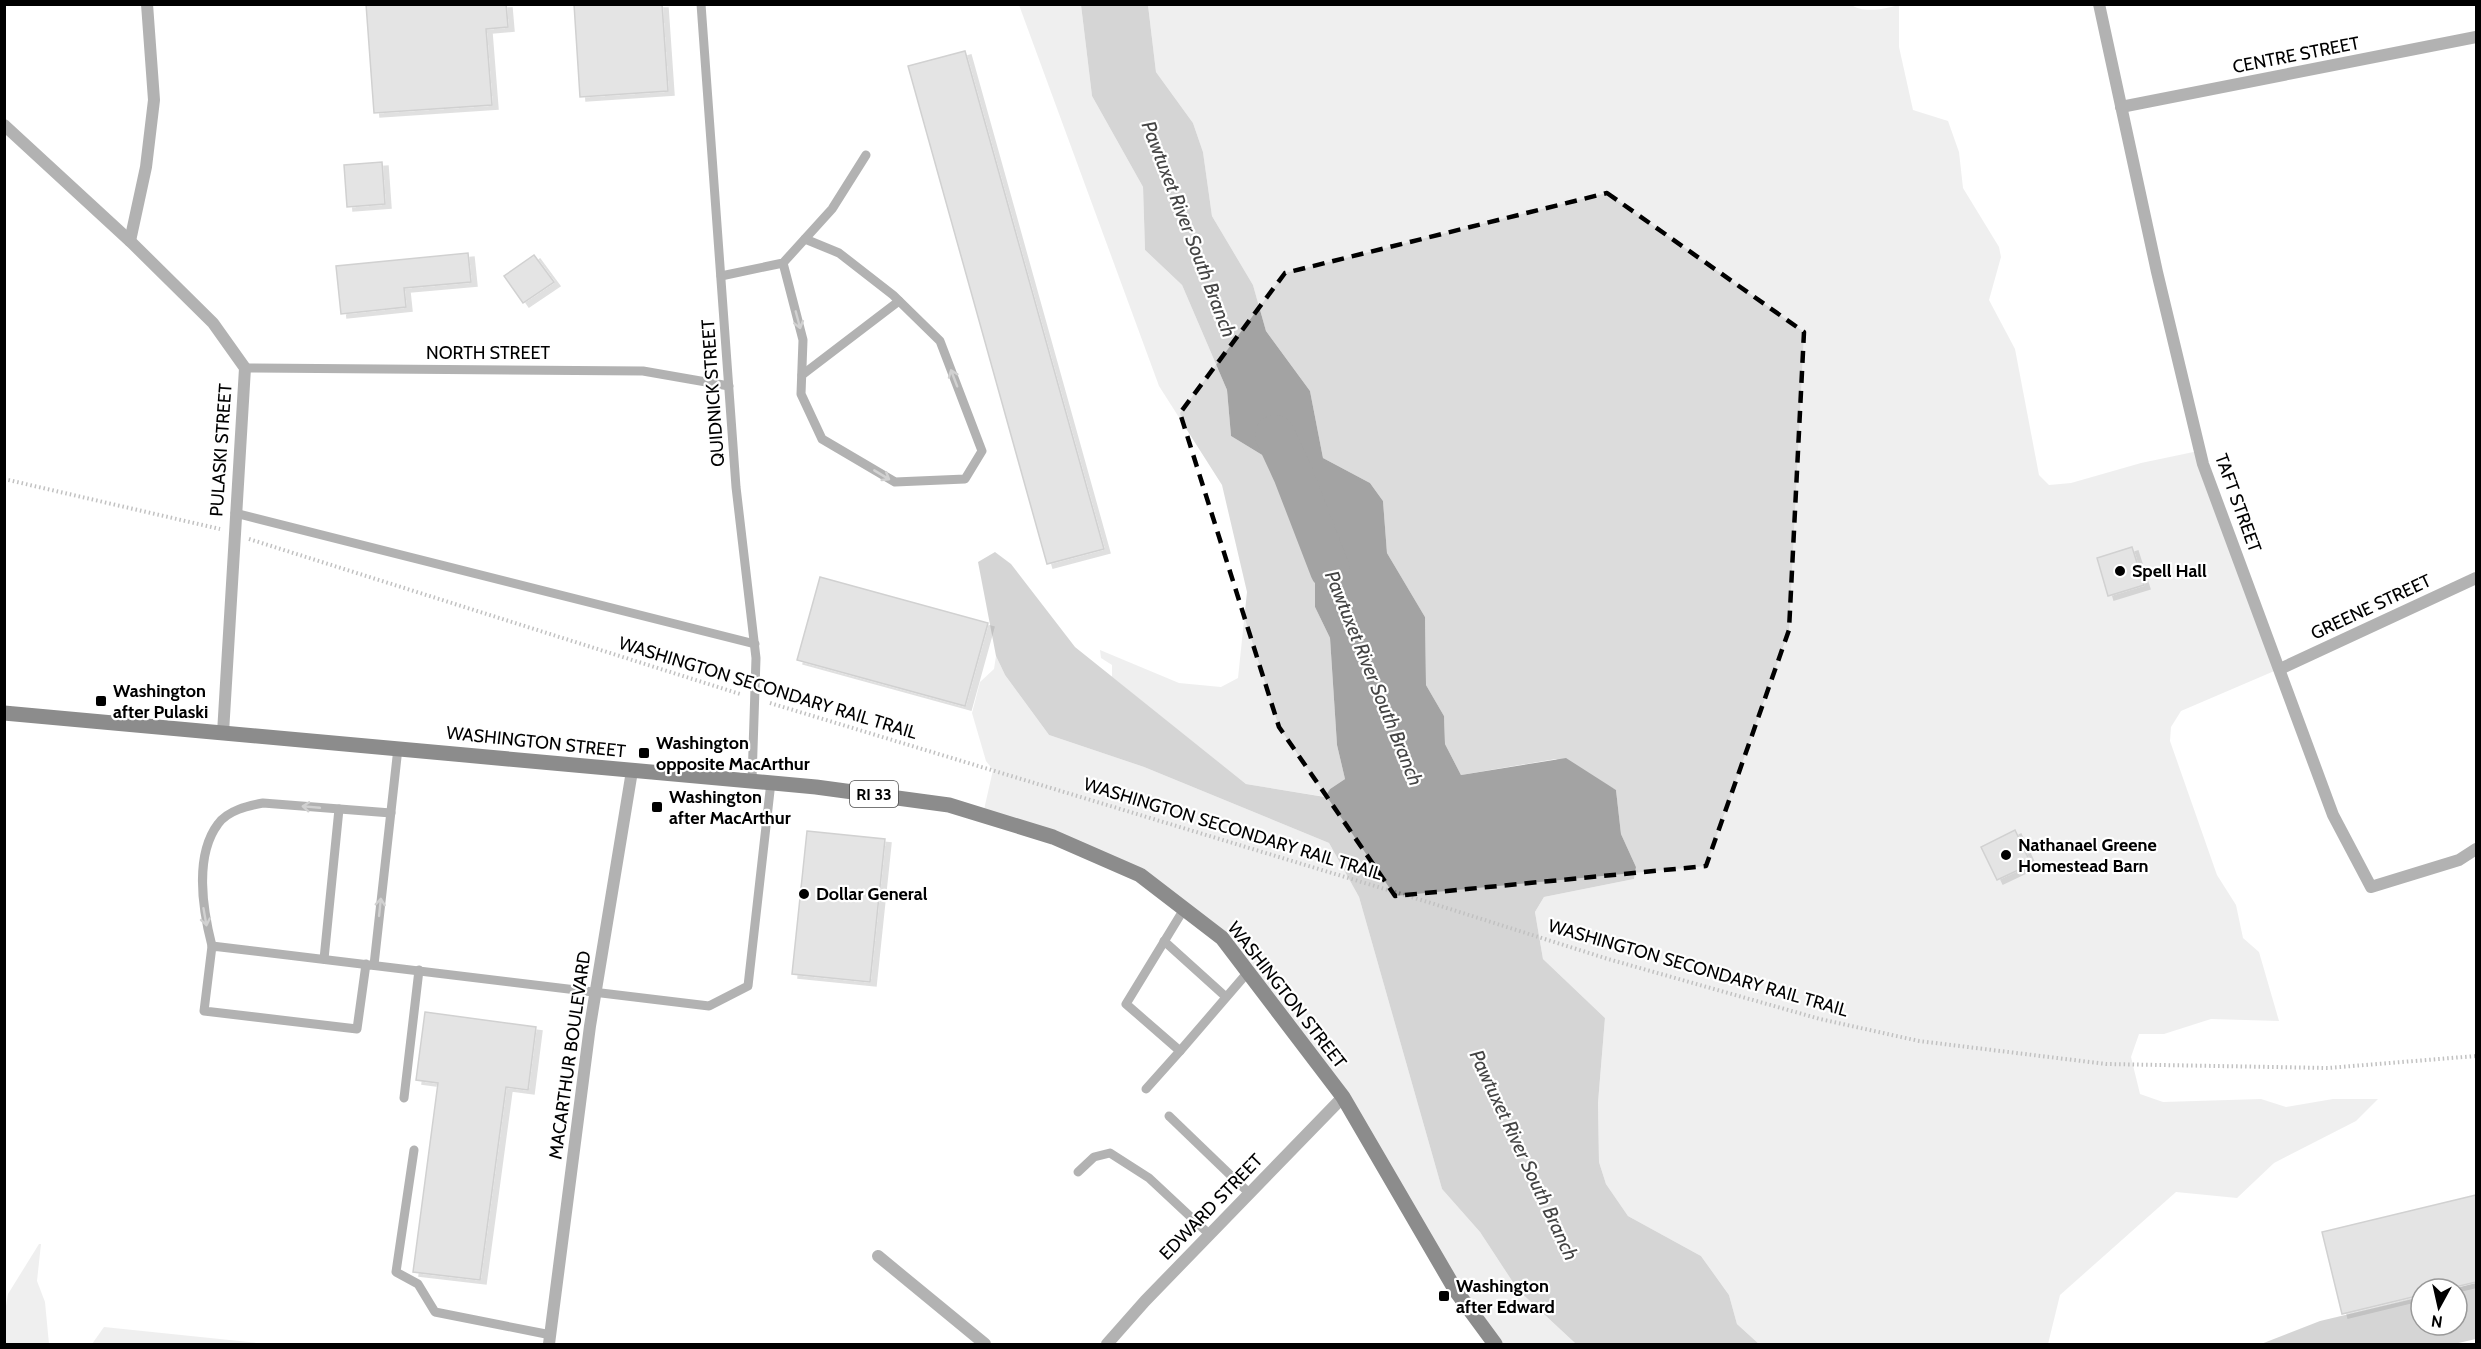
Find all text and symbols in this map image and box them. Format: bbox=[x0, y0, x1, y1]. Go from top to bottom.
street label: CENTRE STREET bbox=[2231, 32, 2362, 78]
water label: Pawtuxet River South Branch bbox=[1137, 118, 1241, 340]
one-way arrow bbox=[792, 310, 804, 329]
street label: QUIDNICK STREET bbox=[697, 318, 729, 467]
street label: NORTH STREET bbox=[426, 342, 550, 364]
one-way arrow bbox=[948, 369, 959, 388]
street label: PULASKI STREET bbox=[205, 382, 237, 517]
street label: TAFT STREET bbox=[2210, 451, 2266, 556]
one-way arrow bbox=[873, 470, 890, 482]
place label: Spell Hall bbox=[2132, 560, 2207, 582]
marker: Spell Hall bbox=[2113, 564, 2127, 578]
water label: Pawtuxet River South Branch bbox=[1320, 567, 1428, 789]
street label: GREENE STREET bbox=[2307, 569, 2435, 644]
street label: WASHINGTON SECONDARY RAIL TRAIL bbox=[616, 632, 920, 744]
place label: Washington after Pulaski bbox=[113, 680, 208, 723]
marker: Washington after Pulaski bbox=[94, 694, 108, 708]
street label: WASHINGTON STREET bbox=[445, 722, 627, 762]
place label: Washington opposite MacArthur bbox=[656, 732, 810, 775]
marker: Washington opposite MacArthur bbox=[637, 746, 651, 760]
street label: WASHINGTON SECONDARY RAIL TRAIL bbox=[1081, 773, 1385, 885]
road number: RI 33 bbox=[850, 781, 898, 807]
place label: Washington after MacArthur bbox=[669, 786, 791, 829]
marker: Washington after MacArthur bbox=[650, 800, 664, 814]
one-way arrow bbox=[302, 801, 322, 812]
place label: Nathanael Greene Homestead Barn bbox=[2018, 834, 2157, 877]
marker: Nathanael Greene Homestead Barn bbox=[1999, 848, 2013, 862]
place label: Dollar General bbox=[816, 883, 928, 905]
marker: Dollar General bbox=[797, 887, 811, 901]
one-way arrow bbox=[375, 897, 386, 917]
one-way arrow bbox=[200, 906, 211, 926]
street label: WASHINGTON SECONDARY RAIL TRAIL bbox=[1546, 915, 1850, 1021]
street label: WASHINGTON STREET bbox=[1223, 917, 1351, 1073]
street label: MACARTHUR BOULEVARD bbox=[544, 949, 596, 1161]
water label: Pawtuxet River South Branch bbox=[1465, 1046, 1583, 1264]
street label: EDWARD STREET bbox=[1155, 1149, 1267, 1265]
place label: Washington after Edward bbox=[1456, 1275, 1555, 1318]
north arrow bbox=[2409, 1277, 2469, 1337]
marker: Washington after Edward bbox=[1437, 1289, 1451, 1303]
text: N bbox=[2430, 1311, 2444, 1332]

